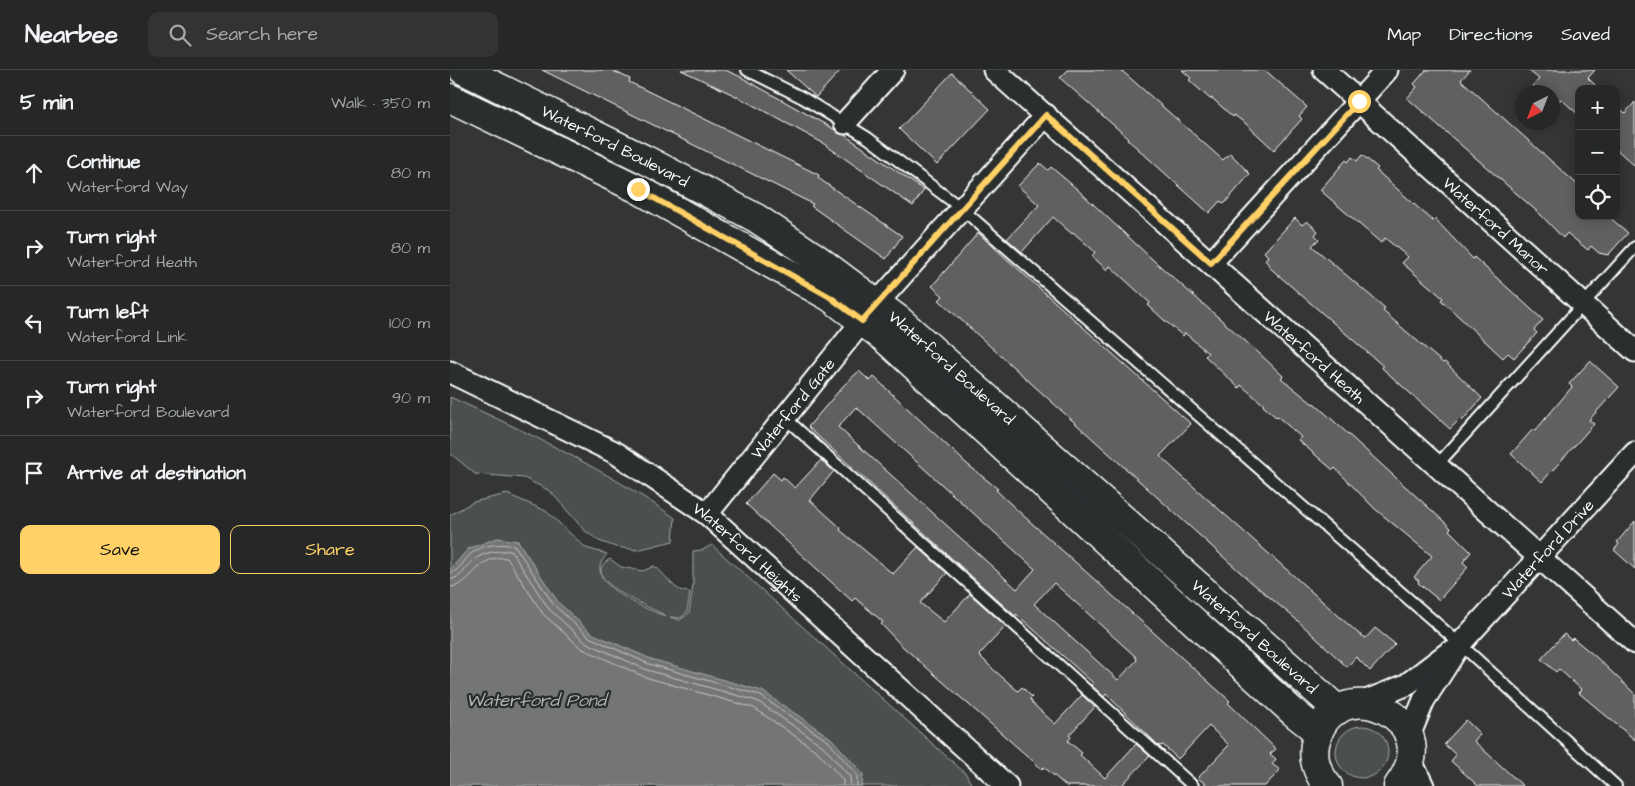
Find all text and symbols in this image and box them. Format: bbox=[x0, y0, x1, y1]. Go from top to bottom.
search box bbox=[148, 12, 498, 57]
text: Nearbee bbox=[25, 18, 118, 52]
icon: search bbox=[166, 21, 194, 49]
text: Search here bbox=[206, 21, 318, 48]
text: Map bbox=[1387, 22, 1421, 47]
text: Directions bbox=[1449, 22, 1533, 47]
text: Saved bbox=[1561, 22, 1610, 47]
north arrow bbox=[1515, 85, 1560, 130]
map controls bbox=[1575, 85, 1620, 220]
button: + bbox=[1575, 85, 1620, 130]
text: 5 min bbox=[20, 88, 73, 117]
route start bbox=[1348, 90, 1371, 113]
text: Walk · 350 m bbox=[331, 92, 430, 114]
street label: Waterford Boulevard bbox=[537, 100, 692, 193]
button: − bbox=[1575, 130, 1620, 175]
text: Continue bbox=[67, 149, 141, 176]
icon: ahead bbox=[20, 159, 48, 187]
text: 80 m bbox=[391, 162, 430, 184]
street label: Waterford Manor bbox=[1438, 172, 1554, 280]
button: locate bbox=[1575, 175, 1620, 220]
text: Waterford Way bbox=[67, 176, 188, 198]
route end bbox=[627, 178, 650, 201]
text: Turn right bbox=[67, 224, 156, 251]
icon: right bbox=[20, 234, 48, 262]
text: 80 m bbox=[391, 237, 430, 259]
text: Waterford Heath bbox=[67, 251, 197, 273]
text: Turn left bbox=[67, 299, 148, 326]
street label: Waterford Boulevard bbox=[884, 306, 1019, 430]
street label: Waterford Heath bbox=[1258, 306, 1370, 409]
icon: left bbox=[20, 309, 48, 337]
text: 100 m bbox=[389, 312, 430, 334]
text: Waterford Link bbox=[67, 326, 187, 348]
street label: Waterford Gate bbox=[746, 354, 841, 464]
text: Turn right bbox=[67, 374, 156, 401]
icon: right bbox=[20, 384, 48, 412]
text: 90 m bbox=[392, 387, 430, 409]
text: Waterford Boulevard bbox=[67, 401, 229, 423]
icon: arrive bbox=[20, 459, 48, 487]
text: Arrive at destination bbox=[67, 460, 246, 487]
street label: Waterford Drive bbox=[1497, 495, 1600, 604]
street label: Waterford Heights bbox=[688, 498, 807, 608]
button: Save bbox=[20, 525, 220, 574]
button: Share bbox=[230, 525, 430, 574]
street label: Waterford Boulevard bbox=[1186, 575, 1322, 699]
water label: Waterford Pond bbox=[466, 688, 610, 713]

